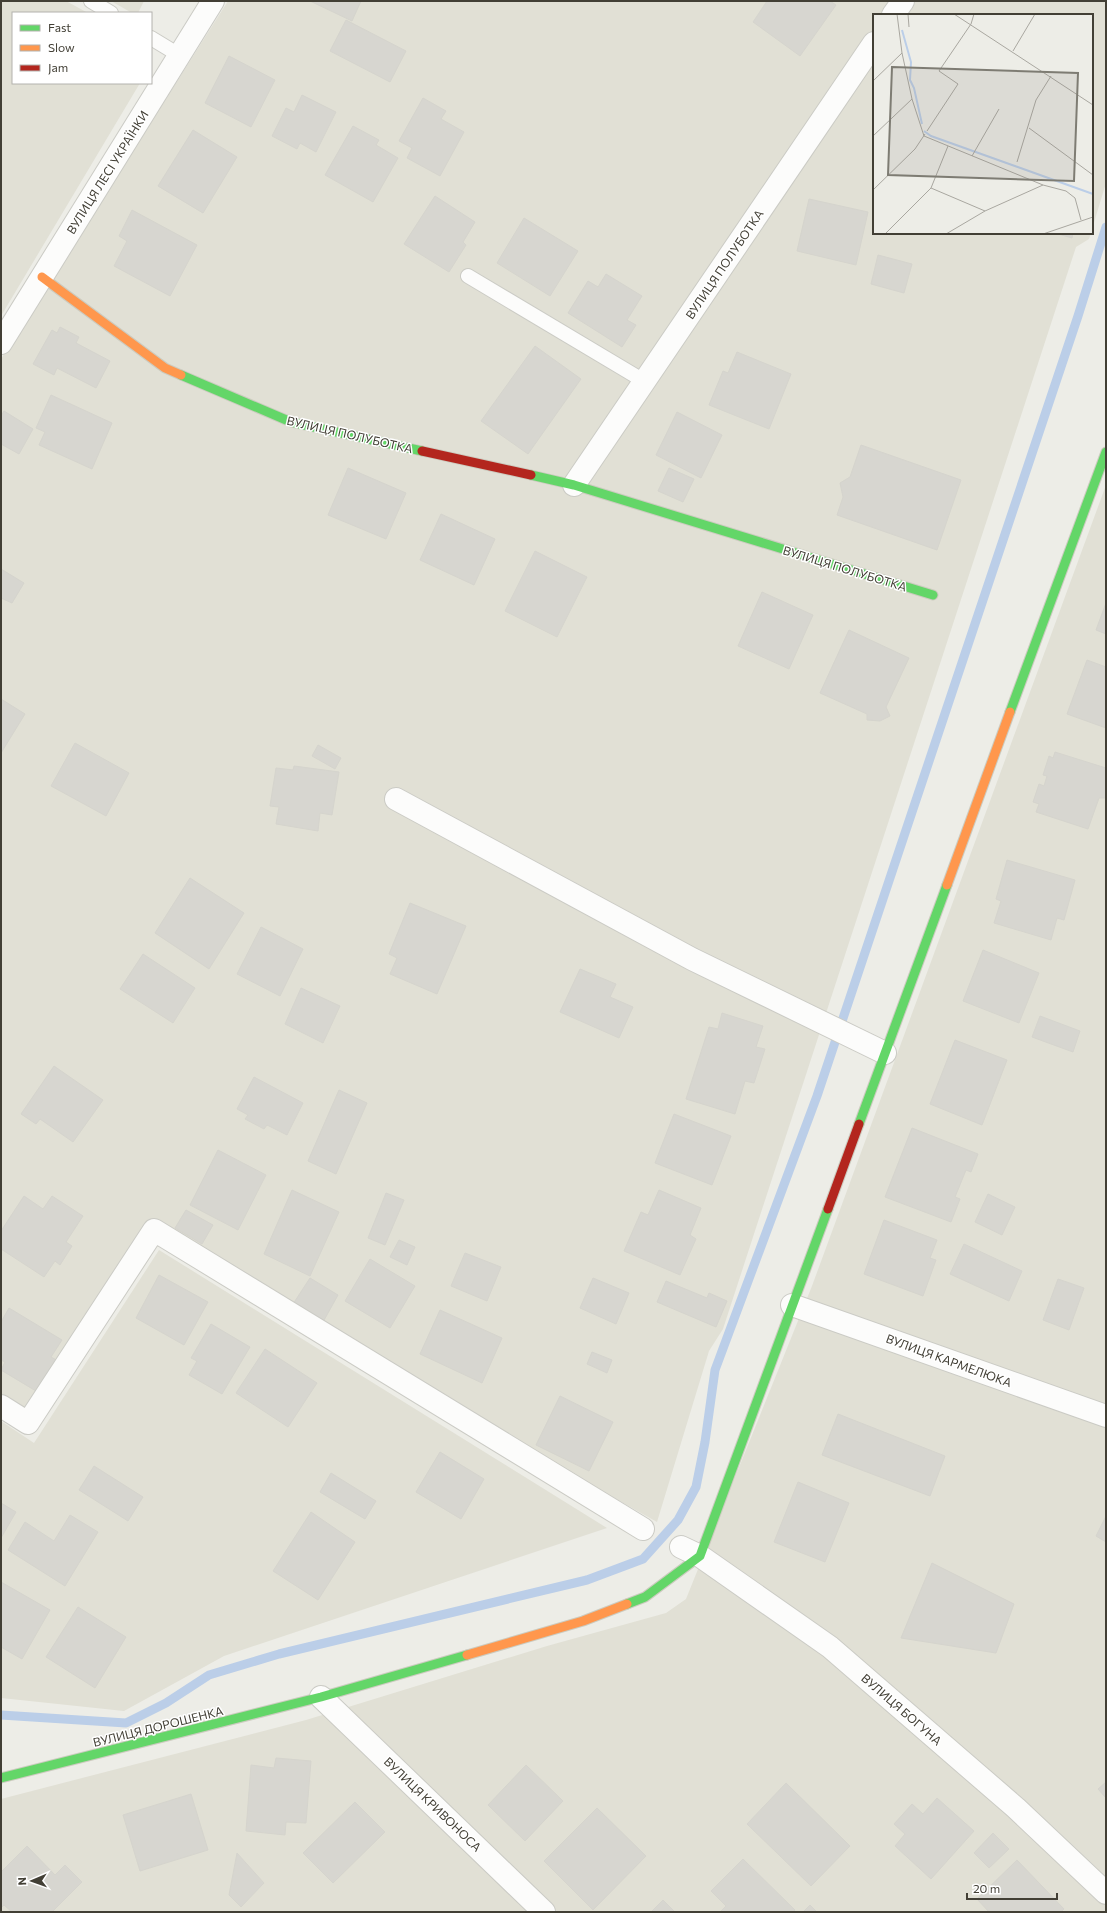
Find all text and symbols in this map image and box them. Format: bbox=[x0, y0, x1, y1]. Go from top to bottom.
legend bbox=[12, 12, 152, 84]
inset map bbox=[873, 14, 1093, 234]
text: Fast bbox=[48, 20, 71, 34]
text: Slow bbox=[48, 40, 75, 54]
text: Jam bbox=[48, 60, 68, 75]
street label: ВУЛИЦЯ ЛЕСІ УКРАЇНКИ bbox=[63, 108, 151, 236]
street label: ВУЛИЦЯ ПОЛУБОТКА bbox=[682, 207, 766, 321]
street label: ВУЛИЦЯ ПОЛУБОТКА bbox=[286, 413, 414, 455]
street label: ВУЛИЦЯ ПОЛУБОТКА bbox=[781, 542, 909, 594]
street label: ВУЛИЦЯ КАРМЕЛЮКА bbox=[884, 1331, 1014, 1389]
street label: ВУЛИЦЯ БОГУНА bbox=[859, 1670, 945, 1748]
street label: ВУЛИЦЯ ДОРОШЕНКА bbox=[91, 1703, 225, 1749]
street label: ВУЛИЦЯ КРИВОНОСА bbox=[382, 1754, 484, 1854]
north arrow bbox=[12, 1861, 52, 1901]
scale bar bbox=[967, 1875, 1057, 1901]
text: N bbox=[15, 1877, 28, 1886]
text: 20 m bbox=[973, 1881, 1000, 1895]

